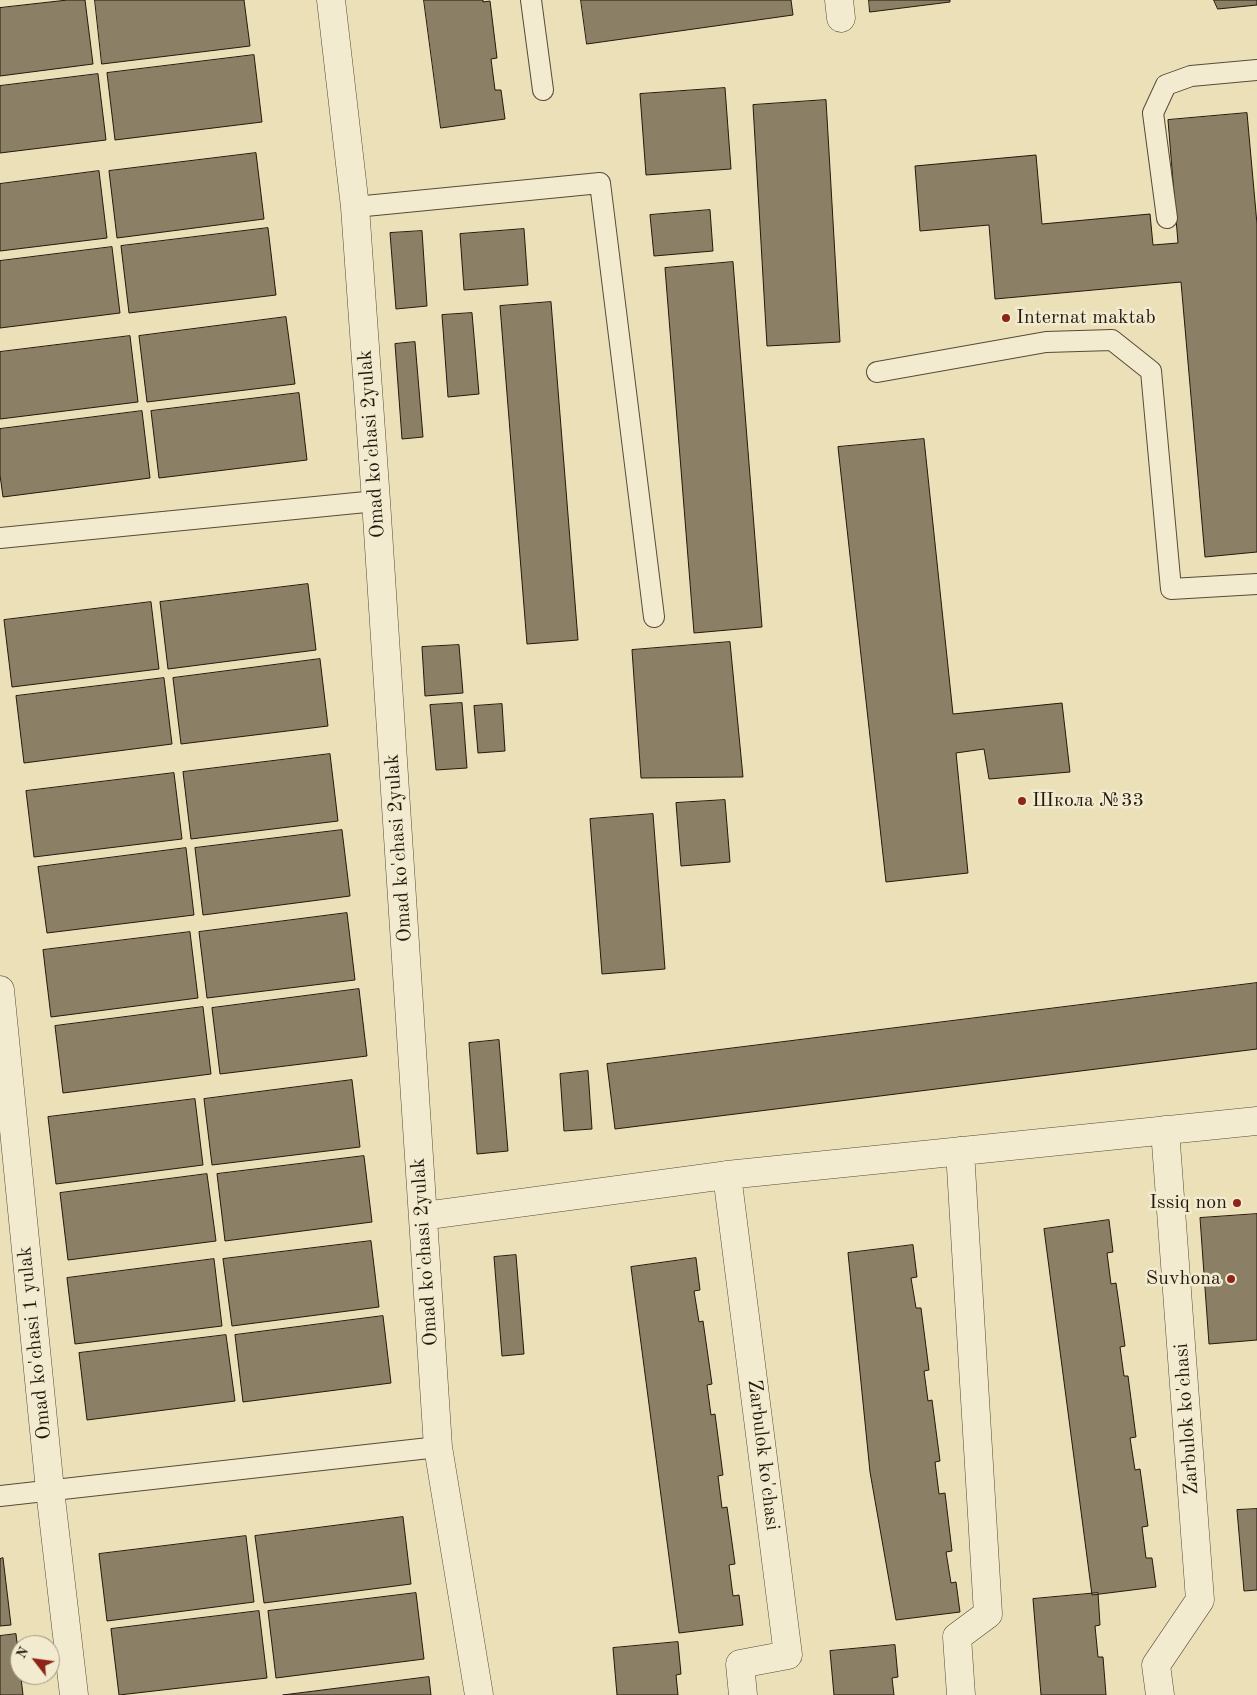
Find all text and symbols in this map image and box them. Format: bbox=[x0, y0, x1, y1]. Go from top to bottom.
place label: Internat maktab bbox=[1016, 306, 1156, 330]
marker: Internat maktab bbox=[1000, 312, 1012, 324]
street label: Omad ko'chasi 2yulak bbox=[353, 349, 391, 539]
street label: Omad ko'chasi 2yulak bbox=[380, 753, 418, 943]
place label: Школа №33 bbox=[1032, 789, 1144, 813]
marker: Школа №33 bbox=[1016, 795, 1028, 807]
street label: Omad ko'chasi 2yulak bbox=[406, 1157, 444, 1347]
place label: Issiq non bbox=[1149, 1191, 1227, 1215]
marker: Issiq non bbox=[1231, 1197, 1243, 1209]
street label: Omad ko'chasi 1 yulak bbox=[13, 1245, 57, 1441]
place label: Suvhona bbox=[1146, 1267, 1221, 1291]
marker: Suvhona bbox=[1225, 1273, 1237, 1285]
street label: Zarbulok ko'chasi bbox=[1170, 1342, 1204, 1496]
street label: Zarbulok ko'chasi bbox=[742, 1378, 784, 1532]
north arrow bbox=[10, 1635, 60, 1685]
text: N bbox=[14, 1645, 32, 1661]

